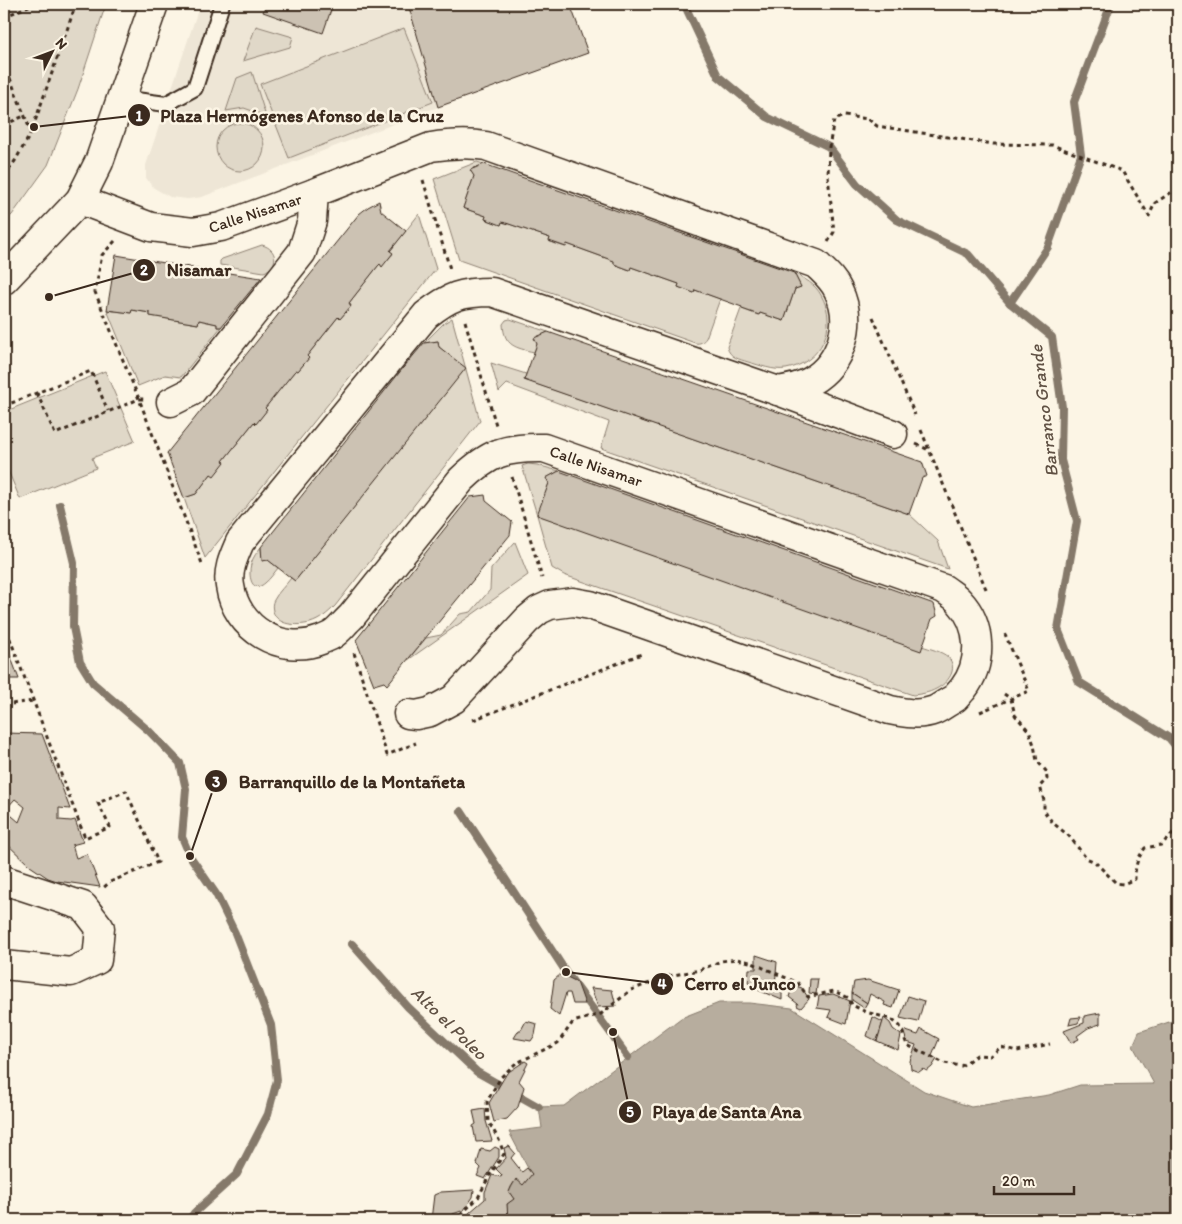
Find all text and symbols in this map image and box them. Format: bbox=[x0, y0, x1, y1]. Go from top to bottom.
north arrow bbox=[28, 28, 78, 78]
text: N bbox=[52, 34, 71, 53]
callout: Plaza Hermógenes Afonso de la Cruz bbox=[126, 99, 453, 132]
text: Plaza Hermógenes Afonso de la Cruz bbox=[160, 105, 444, 127]
text: 1 bbox=[136, 107, 143, 125]
street label: Calle Nisamar bbox=[206, 189, 304, 237]
callout: Nisamar bbox=[132, 253, 242, 286]
text: Nisamar bbox=[167, 259, 232, 281]
text: 2 bbox=[140, 261, 148, 279]
water label: Barranco Grande bbox=[1025, 342, 1063, 478]
street label: Calle Nisamar bbox=[547, 441, 645, 491]
callout: Barranquillo de la Montañeta bbox=[204, 765, 475, 798]
text: Barranquillo de la Montañeta bbox=[239, 771, 465, 793]
text: 3 bbox=[212, 773, 220, 791]
callout: Cerro el Junco bbox=[649, 967, 805, 1000]
text: Cerro el Junco bbox=[684, 973, 796, 995]
text: 4 bbox=[657, 975, 667, 993]
water label: Alto el Poleo bbox=[407, 982, 492, 1065]
callout: Playa de Santa Ana bbox=[617, 1095, 811, 1128]
text: Playa de Santa Ana bbox=[653, 1101, 802, 1123]
text: 5 bbox=[626, 1103, 634, 1121]
scale bar bbox=[994, 1164, 1074, 1196]
text: 20 m bbox=[1002, 1172, 1036, 1190]

